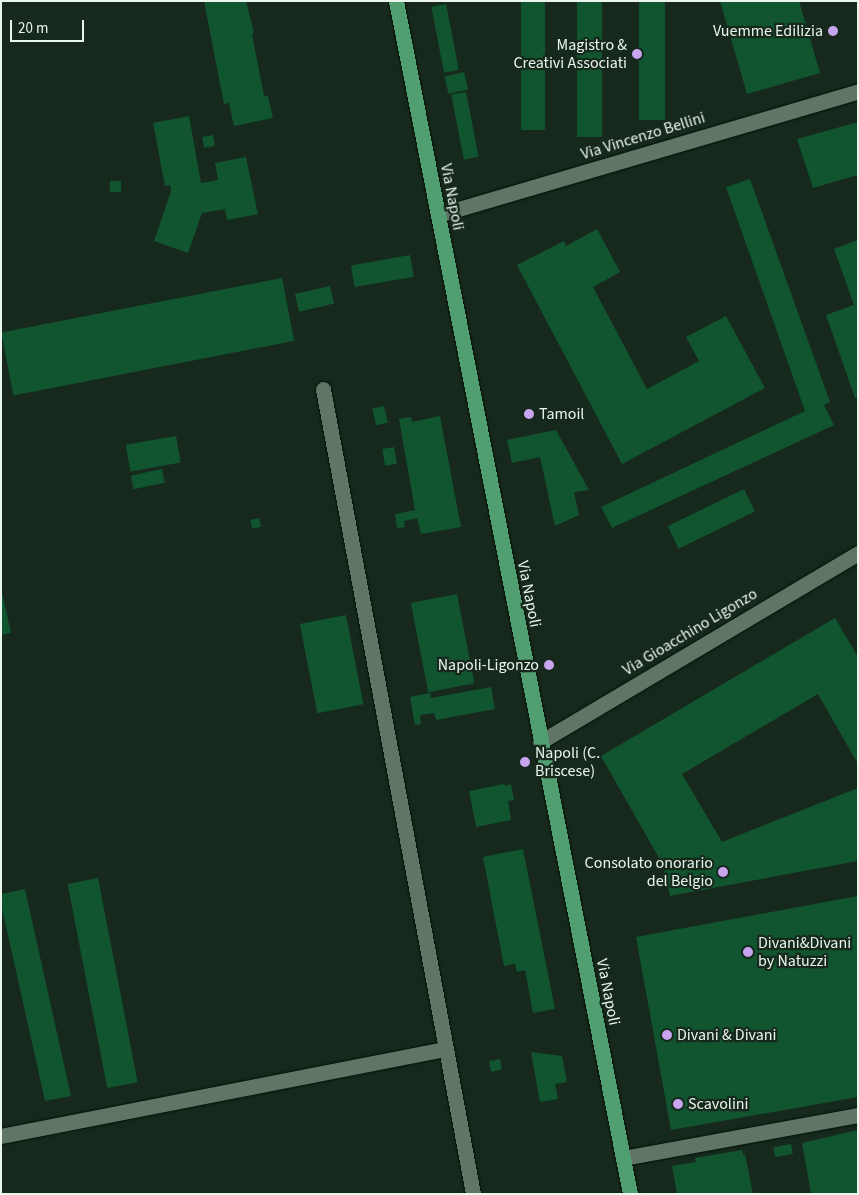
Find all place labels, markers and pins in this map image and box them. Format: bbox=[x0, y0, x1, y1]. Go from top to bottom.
place label: Vuemme Edilizia bbox=[713, 21, 823, 41]
marker: Vuemme Edilizia bbox=[827, 25, 839, 37]
place label: Magistro & Creativi Associati bbox=[513, 35, 627, 73]
marker: Magistro & Creativi Associati bbox=[631, 48, 643, 60]
place label: Tamoil bbox=[539, 404, 584, 424]
marker: Tamoil bbox=[523, 408, 535, 420]
place label: Napoli-Ligonzo bbox=[438, 655, 539, 675]
marker: Napoli-Ligonzo bbox=[543, 659, 555, 671]
place label: Napoli (C. Briscese) bbox=[535, 743, 600, 781]
marker: Napoli (C. Briscese) bbox=[519, 756, 531, 768]
place label: Consolato onorario del Belgio bbox=[585, 853, 713, 891]
marker: Consolato onorario del Belgio bbox=[717, 866, 729, 878]
place label: Divani&Divani by Natuzzi bbox=[758, 933, 851, 971]
marker: Divani&Divani by Natuzzi bbox=[742, 946, 754, 958]
place label: Divani & Divani bbox=[677, 1025, 777, 1045]
marker: Divani & Divani bbox=[661, 1029, 673, 1041]
place label: Scavolini bbox=[688, 1094, 749, 1114]
marker: Scavolini bbox=[672, 1098, 684, 1110]

